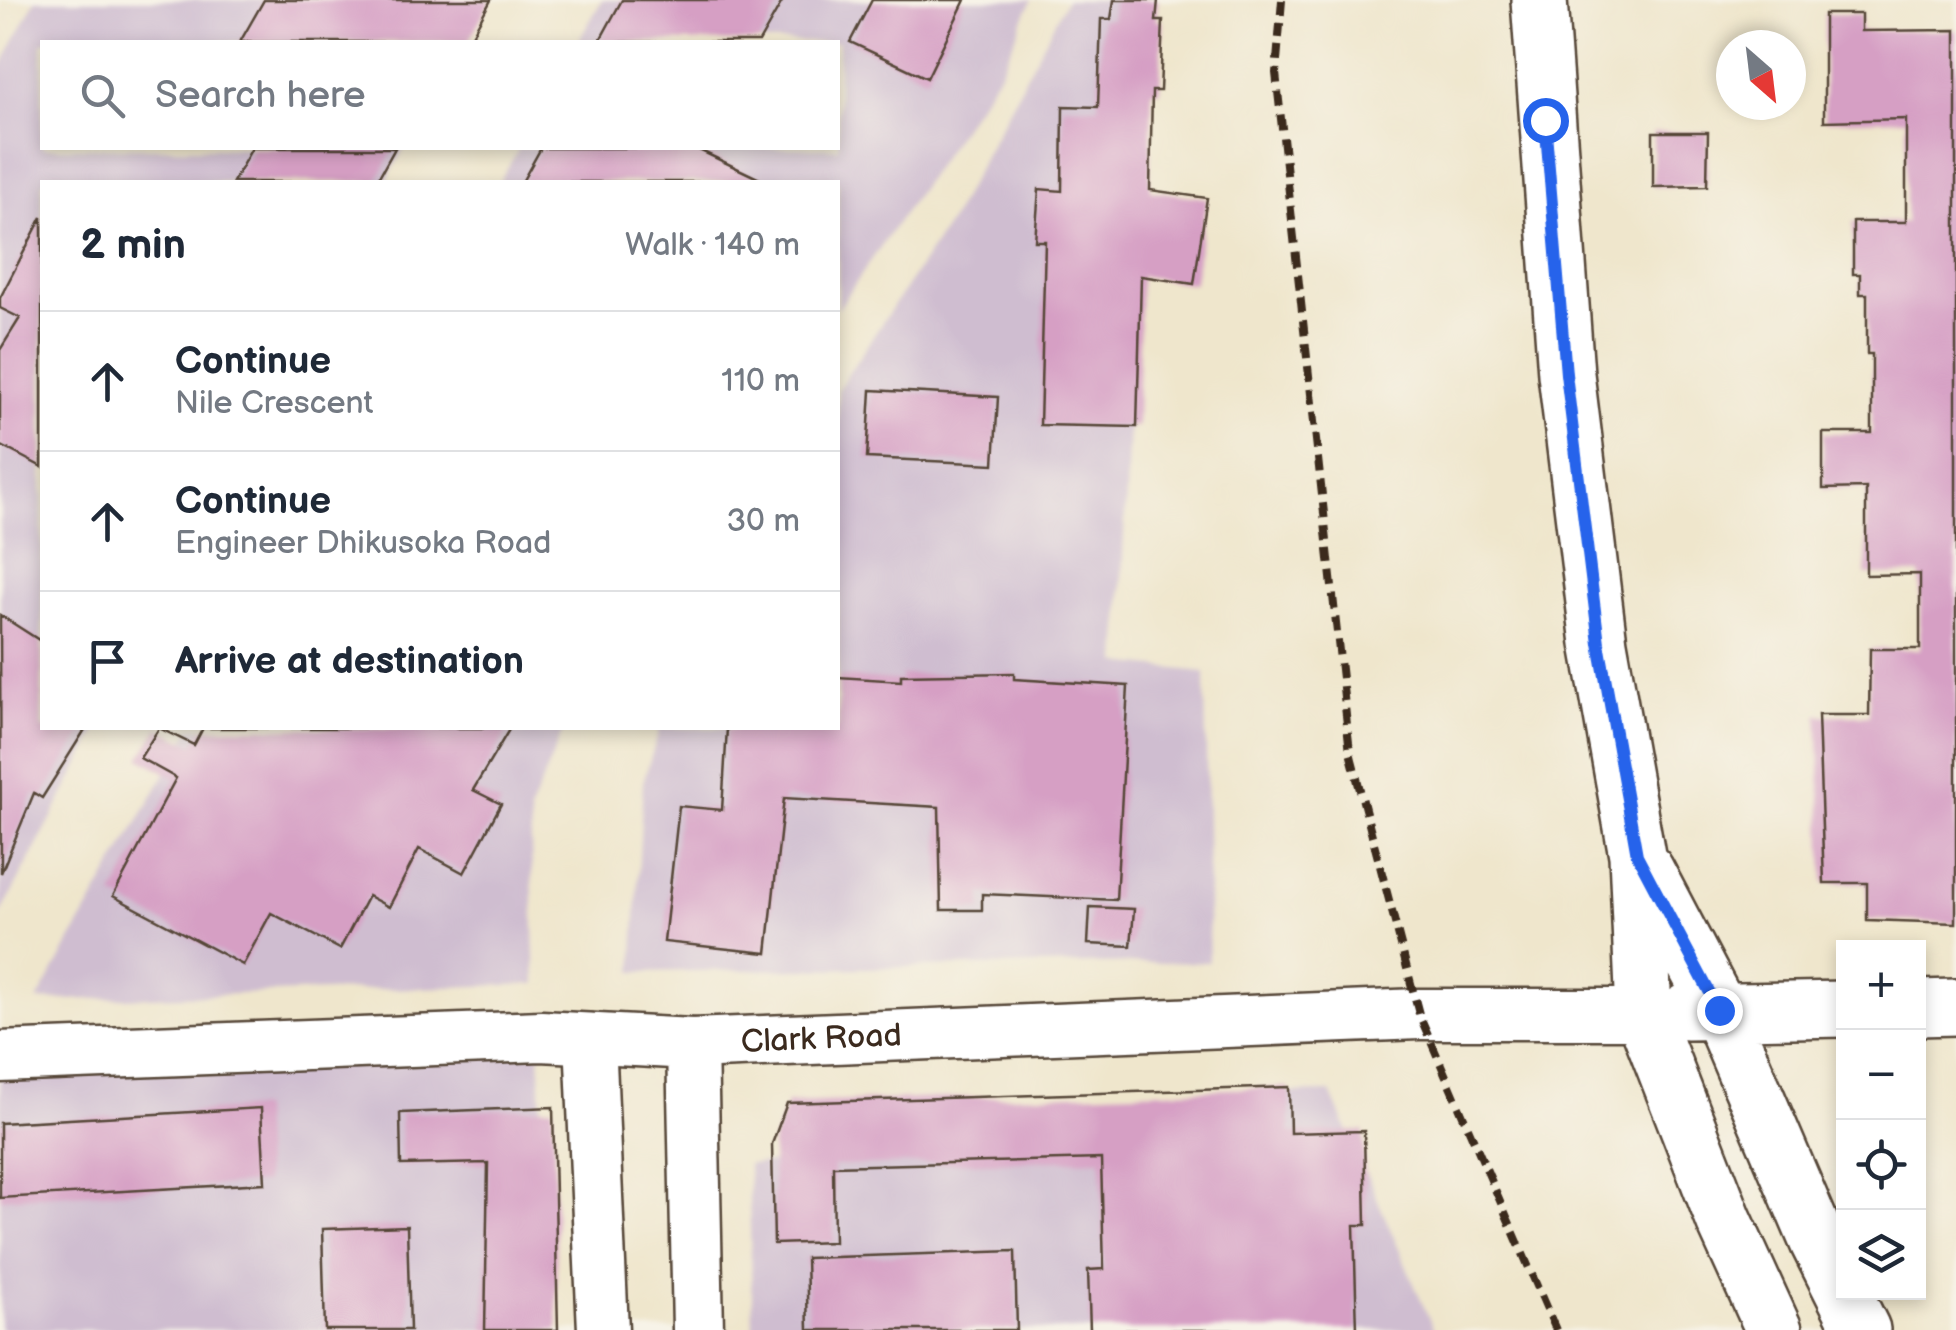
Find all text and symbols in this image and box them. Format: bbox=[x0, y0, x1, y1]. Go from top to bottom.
north arrow bbox=[1716, 30, 1806, 120]
search box bbox=[40, 40, 840, 150]
icon: search bbox=[75, 68, 130, 123]
text: Search here bbox=[155, 73, 366, 118]
route start bbox=[1523, 98, 1569, 144]
text: 2 min bbox=[80, 220, 186, 271]
text: Walk · 140 m bbox=[625, 226, 800, 265]
text: Continue bbox=[175, 339, 331, 384]
icon: ahead bbox=[80, 354, 135, 409]
text: 110 m bbox=[721, 362, 800, 401]
text: Nile Crescent bbox=[175, 384, 373, 423]
text: Continue bbox=[175, 479, 331, 524]
icon: ahead bbox=[80, 494, 135, 549]
text: 30 m bbox=[726, 502, 800, 541]
text: Engineer Dhikusoka Road bbox=[175, 524, 551, 563]
icon: arrive bbox=[80, 634, 135, 689]
text: Arrive at destination bbox=[175, 639, 524, 684]
map controls bbox=[1836, 940, 1926, 1300]
button: + bbox=[1836, 940, 1926, 1030]
route end bbox=[1697, 988, 1743, 1034]
street label: Clark Road bbox=[740, 1016, 903, 1061]
button: − bbox=[1836, 1030, 1926, 1120]
button: locate bbox=[1836, 1120, 1926, 1210]
button: layers bbox=[1836, 1210, 1926, 1300]

